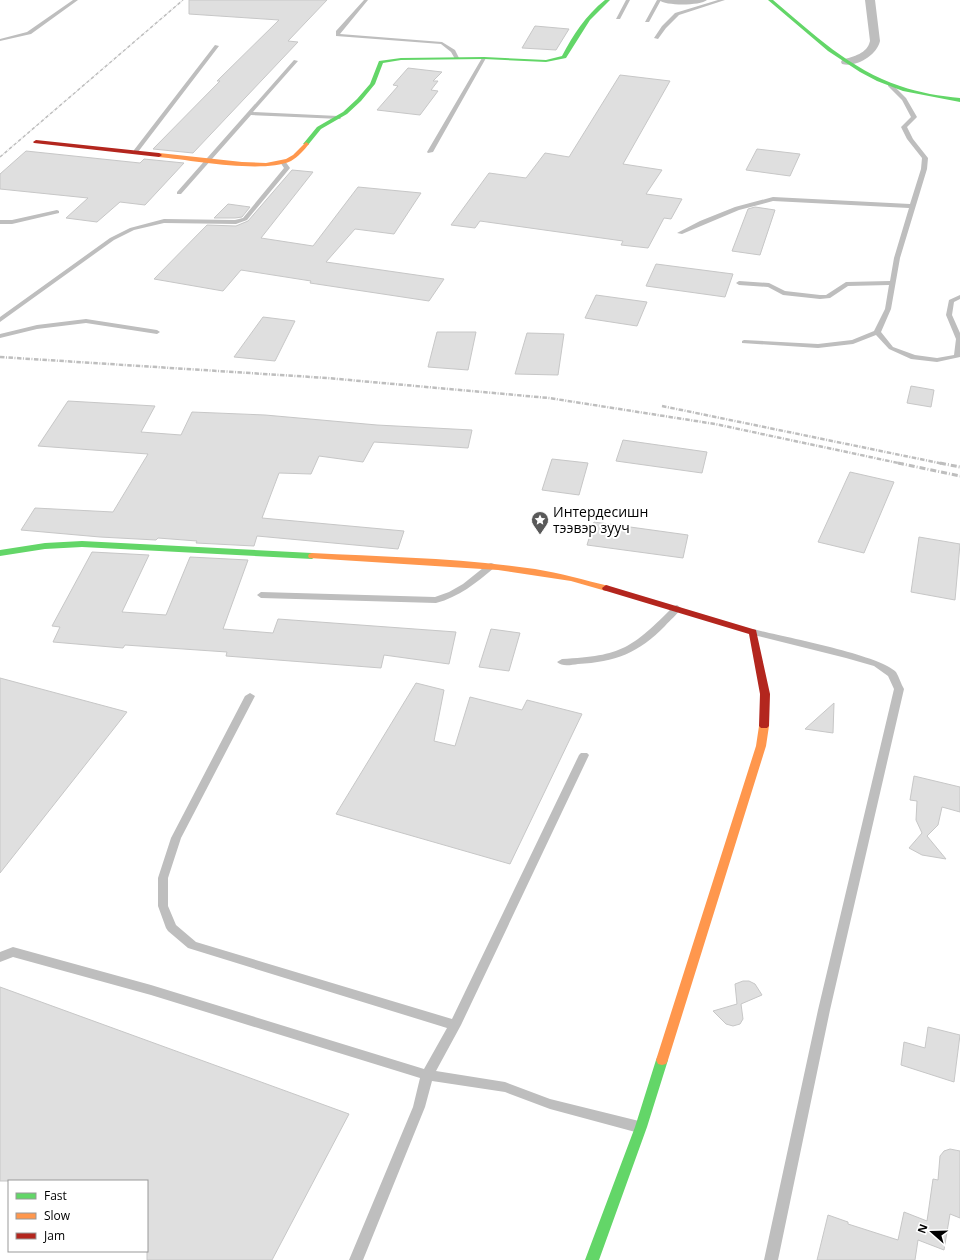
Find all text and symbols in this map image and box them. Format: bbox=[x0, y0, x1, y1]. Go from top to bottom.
place label: Интердесишн тээвэр зууч bbox=[553, 502, 648, 537]
place icon: Интердесишн тээвэр зууч bbox=[530, 510, 550, 535]
legend bbox=[8, 1180, 148, 1252]
text: Fast bbox=[44, 1187, 67, 1204]
text: Slow bbox=[44, 1207, 71, 1224]
north arrow bbox=[912, 1212, 952, 1252]
text: N bbox=[914, 1222, 931, 1235]
text: Jam bbox=[43, 1227, 65, 1244]

